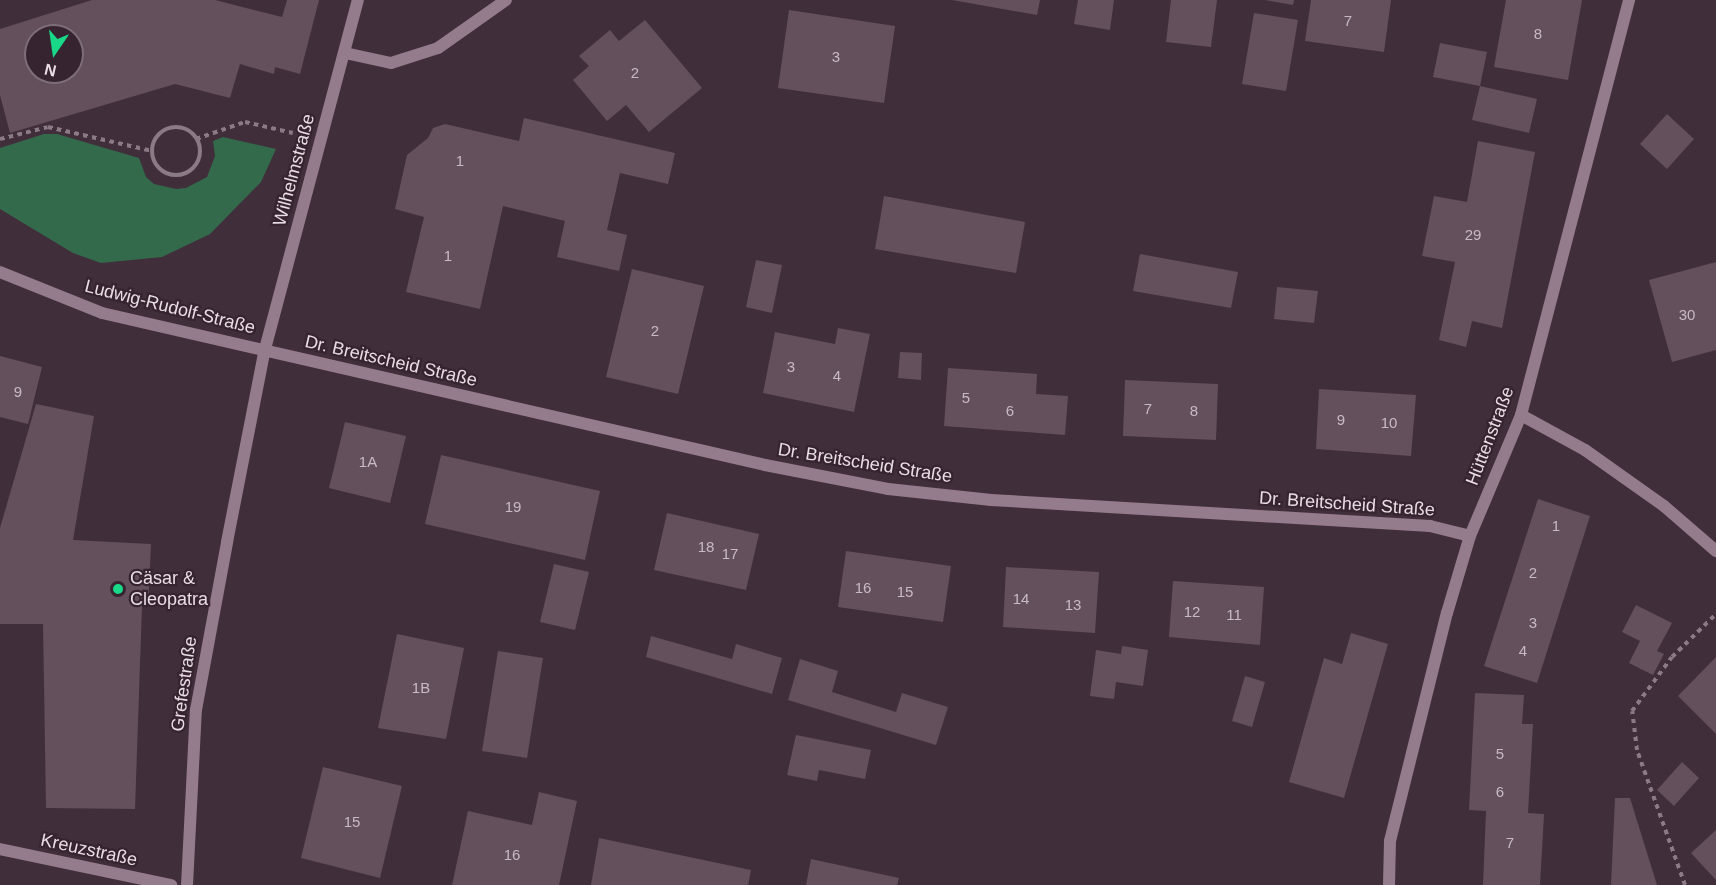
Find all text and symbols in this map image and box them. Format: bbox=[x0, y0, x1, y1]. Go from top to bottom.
house number: 7 bbox=[1344, 12, 1352, 30]
north arrow bbox=[24, 24, 84, 84]
house number: 8 bbox=[1534, 25, 1542, 43]
house number: 3 bbox=[832, 48, 840, 66]
text: N bbox=[43, 60, 58, 80]
house number: 2 bbox=[631, 64, 639, 82]
street label: Wilhelmstraße bbox=[269, 112, 319, 228]
house number: 1 bbox=[456, 152, 464, 170]
house number: 29 bbox=[1465, 226, 1481, 244]
house number: 1 bbox=[444, 247, 452, 265]
street label: Ludwig-Rudolf-Straße bbox=[82, 275, 258, 339]
house number: 30 bbox=[1679, 306, 1695, 324]
house number: 2 bbox=[651, 322, 659, 340]
street label: Dr. Breitscheid Straße bbox=[303, 331, 479, 391]
house number: 3 bbox=[787, 358, 795, 376]
house number: 4 bbox=[833, 367, 841, 385]
house number: 9 bbox=[14, 383, 22, 401]
street label: Hüttenstraße bbox=[1461, 384, 1519, 488]
house number: 5 bbox=[962, 389, 970, 407]
house number: 7 bbox=[1144, 400, 1152, 418]
house number: 6 bbox=[1006, 402, 1014, 420]
house number: 8 bbox=[1190, 402, 1198, 420]
house number: 9 bbox=[1337, 411, 1345, 429]
house number: 10 bbox=[1381, 414, 1397, 432]
street label: Dr. Breitscheid Straße bbox=[776, 439, 954, 487]
house number: 1A bbox=[359, 453, 377, 471]
street label: Dr. Breitscheid Straße bbox=[1258, 487, 1436, 521]
house number: 19 bbox=[505, 498, 521, 516]
house number: 1 bbox=[1552, 517, 1560, 535]
house number: 18 bbox=[698, 538, 714, 556]
house number: 17 bbox=[722, 545, 738, 563]
house number: 2 bbox=[1529, 564, 1537, 582]
place label: Cäsar & Cleopatra bbox=[130, 568, 208, 610]
house number: 16 bbox=[855, 579, 871, 597]
marker: Cäsar & Cleopatra bbox=[111, 582, 125, 596]
house number: 15 bbox=[897, 583, 913, 601]
house number: 14 bbox=[1013, 590, 1029, 608]
house number: 13 bbox=[1065, 596, 1081, 614]
house number: 12 bbox=[1184, 603, 1200, 621]
house number: 11 bbox=[1226, 606, 1242, 624]
house number: 3 bbox=[1529, 614, 1537, 632]
street label: Grefestraße bbox=[167, 635, 201, 733]
house number: 4 bbox=[1519, 642, 1527, 660]
house number: 1B bbox=[412, 679, 430, 697]
house number: 5 bbox=[1496, 745, 1504, 763]
house number: 6 bbox=[1496, 783, 1504, 801]
house number: 15 bbox=[344, 813, 360, 831]
street label: Kreuzstraße bbox=[39, 829, 139, 871]
house number: 7 bbox=[1506, 834, 1514, 852]
house number: 16 bbox=[504, 846, 520, 864]

